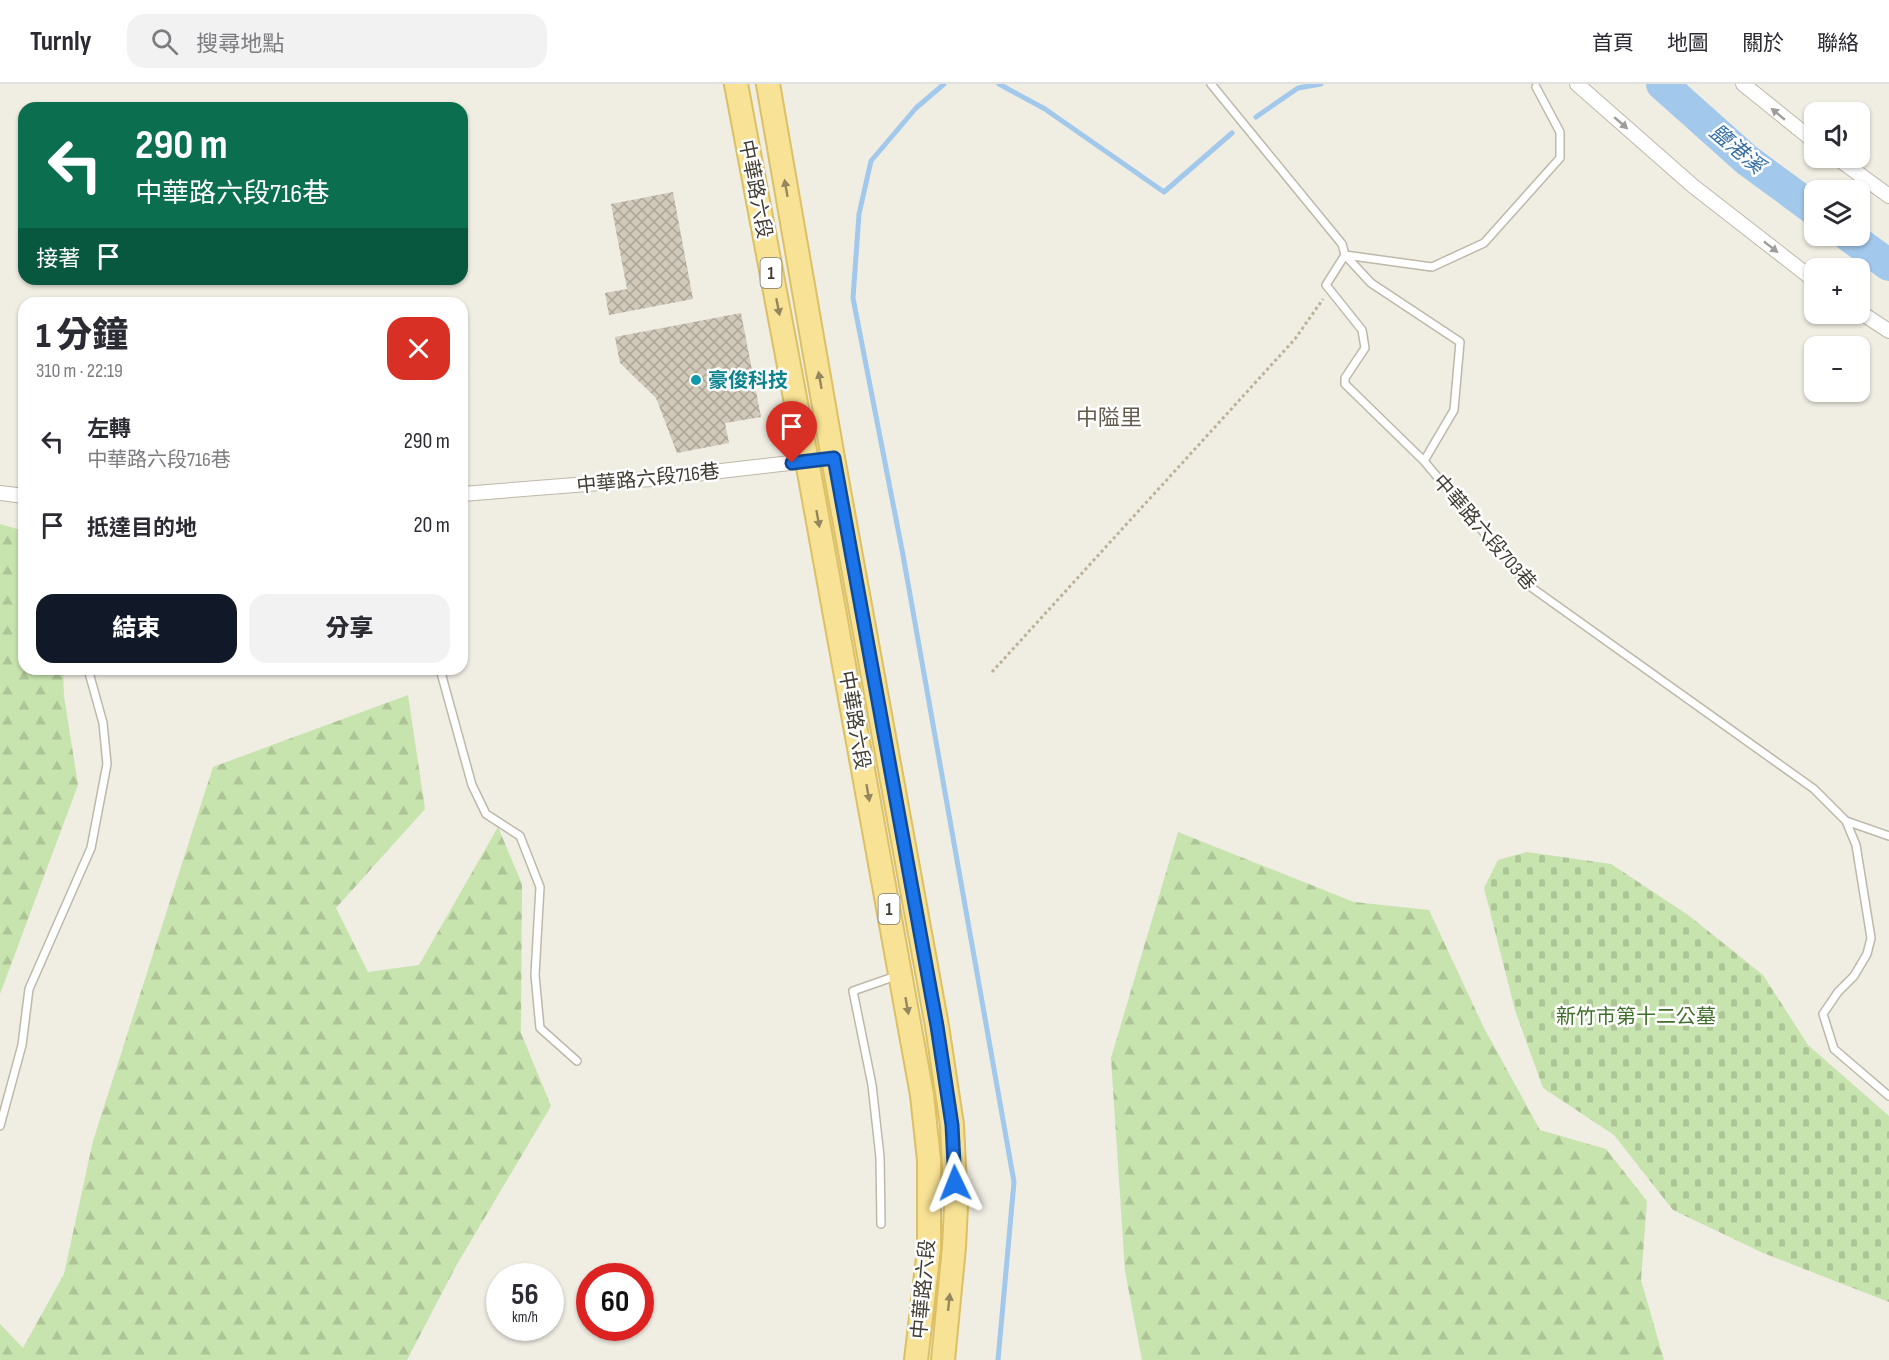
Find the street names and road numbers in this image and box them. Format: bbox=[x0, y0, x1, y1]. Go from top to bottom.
street label: 中華路六段 bbox=[734, 138, 776, 241]
road number: 1 bbox=[760, 258, 782, 288]
street label: 中華路六段716巷 bbox=[575, 460, 721, 498]
street label: 中華路六段703巷 bbox=[1428, 470, 1541, 595]
street label: 中華路六段 bbox=[834, 669, 875, 771]
road number: 1 bbox=[878, 894, 900, 924]
street label: 中華路六段 bbox=[908, 1238, 940, 1340]

